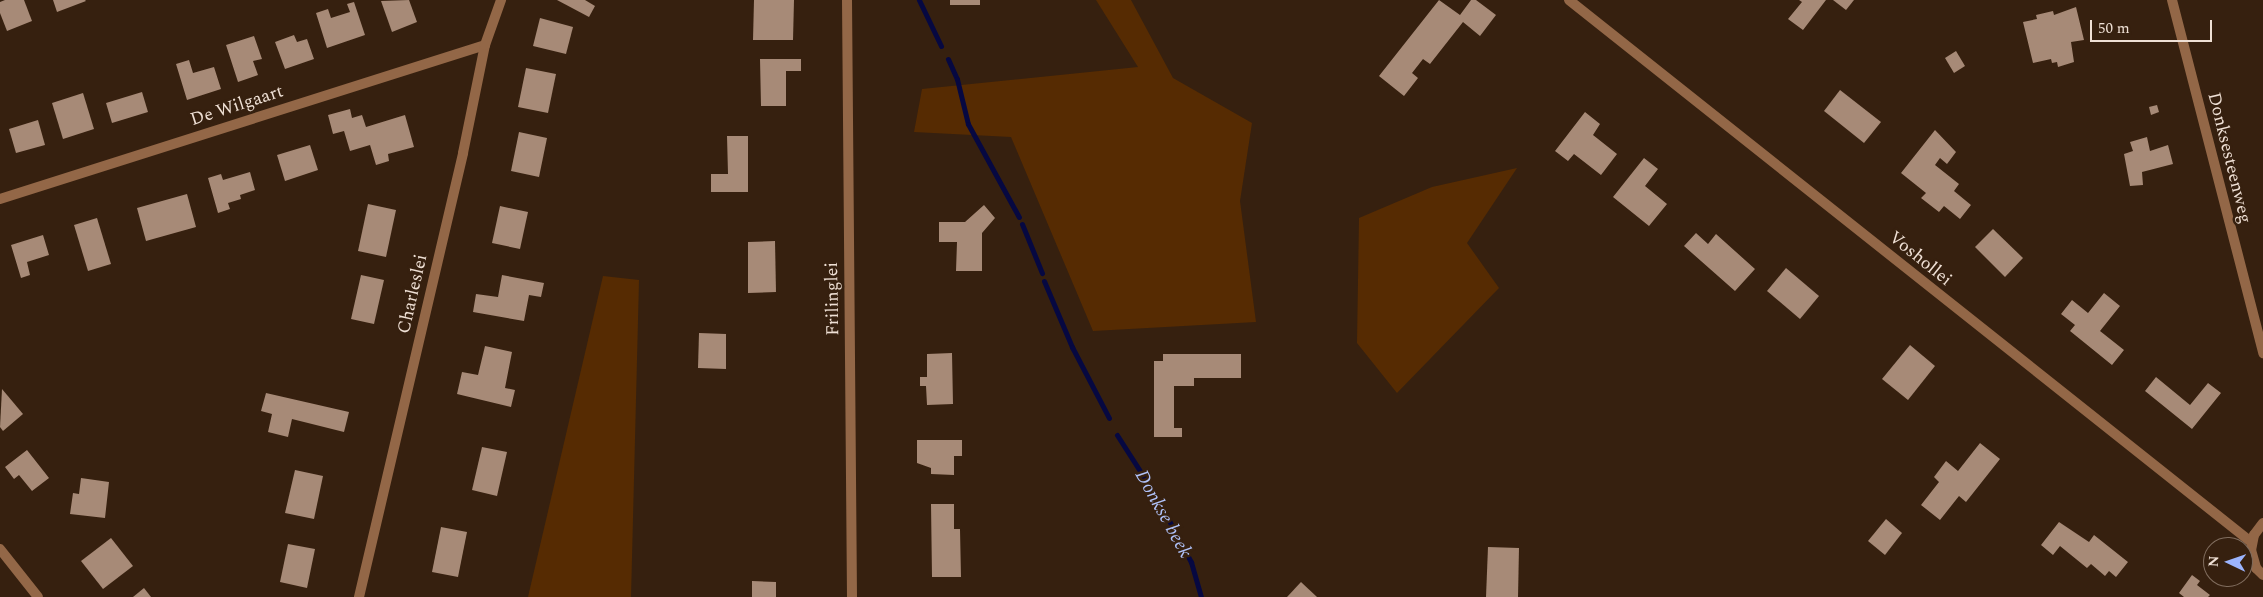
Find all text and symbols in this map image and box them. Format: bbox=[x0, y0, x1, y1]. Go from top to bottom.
scale bar bbox=[2093, 10, 2216, 42]
text: 50 m bbox=[2098, 17, 2130, 40]
street label: De Wilgaart bbox=[188, 81, 286, 131]
street label: Donksesteenweg bbox=[2202, 90, 2256, 226]
street label: Voshollei bbox=[1884, 227, 1956, 291]
street label: Charleslei bbox=[393, 252, 433, 336]
street label: Frilinglei bbox=[822, 262, 844, 336]
water label: Donkse beek bbox=[1130, 466, 1196, 562]
north arrow bbox=[2203, 537, 2253, 587]
text: N bbox=[2203, 555, 2224, 568]

